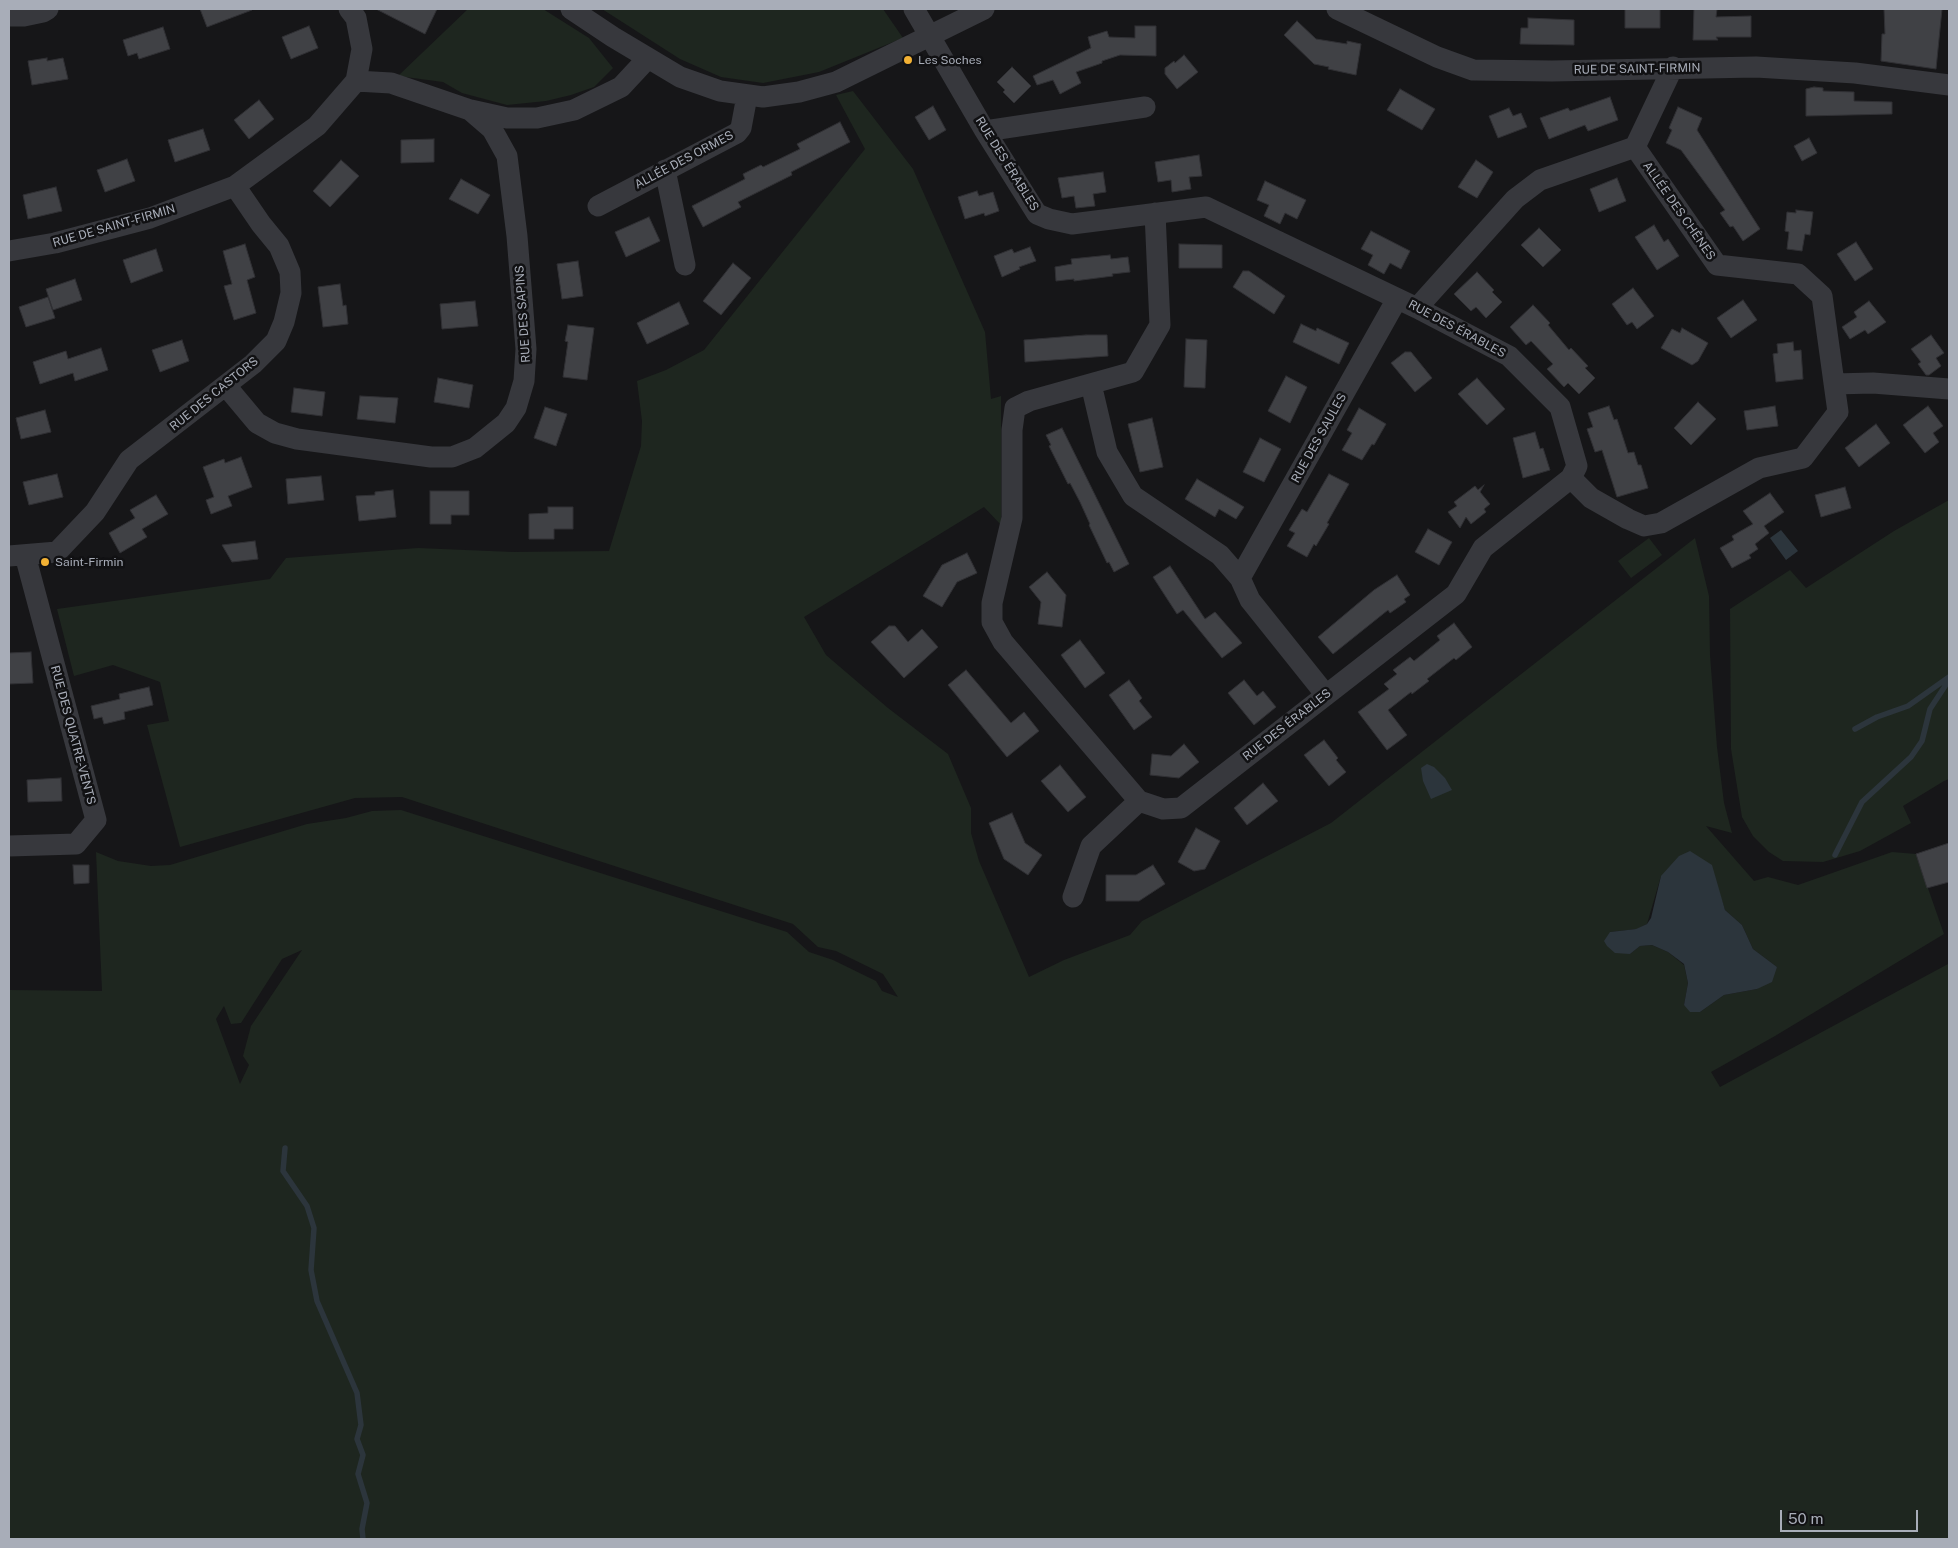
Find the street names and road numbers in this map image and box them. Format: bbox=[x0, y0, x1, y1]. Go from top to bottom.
street label: RUE DE SAINT-FIRMIN bbox=[1573, 61, 1701, 77]
street label: RUE DES ÉRABLES bbox=[972, 114, 1042, 214]
street label: ALLÉE DES ORMES bbox=[632, 128, 736, 192]
street label: ALLÉE DES CHÊNES bbox=[1640, 159, 1718, 263]
street label: RUE DE SAINT-FIRMIN bbox=[51, 202, 177, 250]
street label: RUE DES SAPINS bbox=[512, 265, 534, 363]
street label: RUE DES ÉRABLES bbox=[1406, 297, 1508, 361]
street label: RUE DES CASTORS bbox=[167, 354, 261, 434]
street label: RUE DES SAULES bbox=[1288, 391, 1350, 485]
street label: RUE DES QUATRE-VENTS bbox=[47, 664, 99, 806]
street label: RUE DES ÉRABLES bbox=[1240, 686, 1334, 764]

